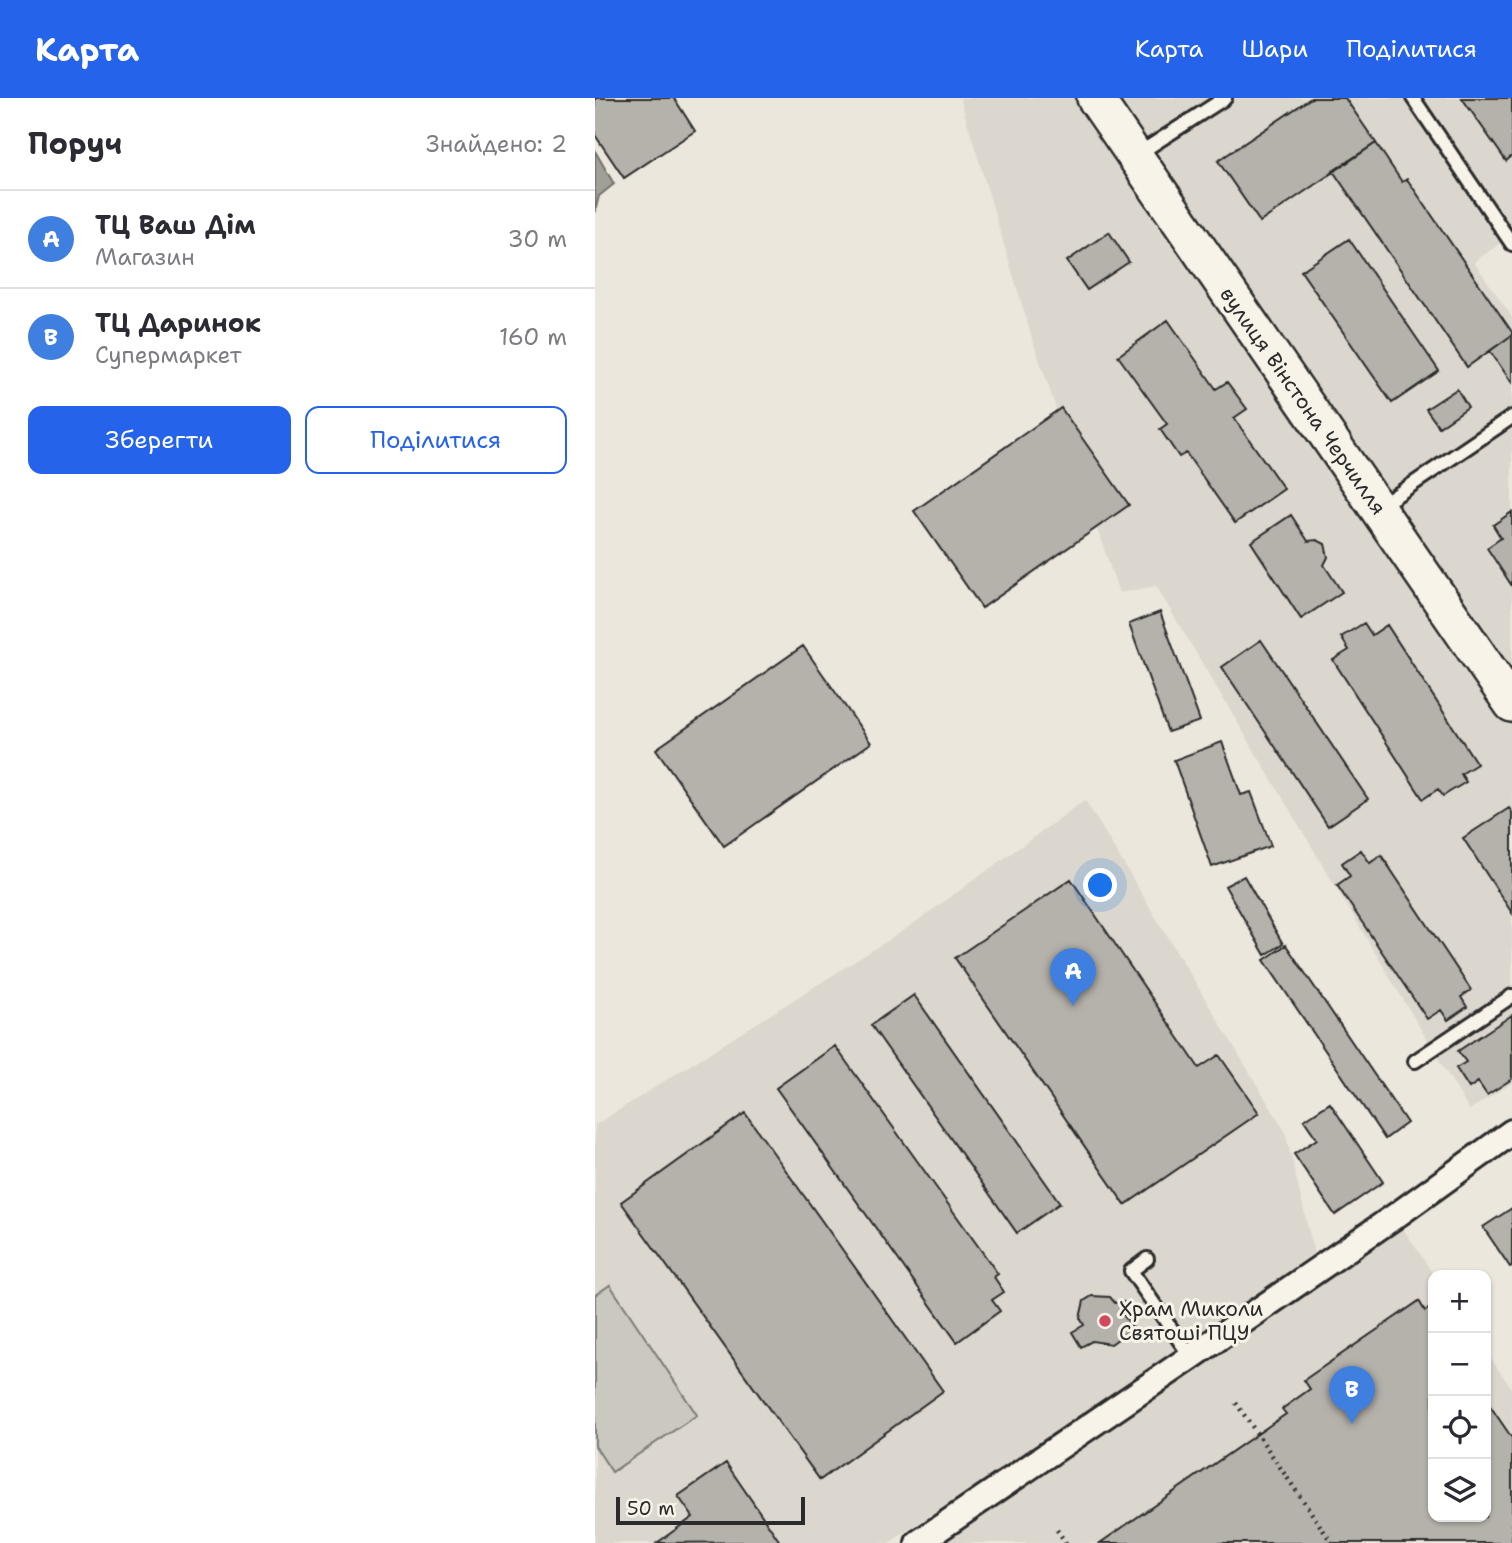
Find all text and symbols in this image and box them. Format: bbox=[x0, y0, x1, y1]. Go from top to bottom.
text: Карта bbox=[35, 27, 139, 72]
text: Карта bbox=[1135, 33, 1203, 65]
text: Шари bbox=[1241, 33, 1308, 65]
text: Поділитися bbox=[1346, 33, 1477, 65]
text: Поруч bbox=[28, 123, 122, 164]
text: Знайдено: 2 bbox=[426, 129, 567, 159]
text: ТЦ Ваш Дім bbox=[95, 207, 256, 242]
text: A bbox=[42, 224, 60, 254]
text: 30 m bbox=[508, 224, 567, 254]
text: Магазин bbox=[95, 242, 195, 272]
street label: вулиця Вінстона Черчилля bbox=[1214, 282, 1392, 520]
text: ТЦ Даринок bbox=[95, 305, 261, 340]
text: B bbox=[44, 322, 58, 352]
text: 160 m bbox=[499, 322, 567, 352]
text: Супермаркет bbox=[95, 340, 242, 370]
button: Зберегти bbox=[28, 406, 291, 474]
button: Поділитися bbox=[305, 406, 567, 474]
your location bbox=[1083, 868, 1117, 902]
pin: A bbox=[1050, 948, 1096, 1006]
map controls bbox=[1428, 1270, 1491, 1522]
button: + bbox=[1428, 1270, 1491, 1333]
place label: Храм Миколи Святоші ПЦУ bbox=[1119, 1295, 1263, 1347]
marker: Храм Миколи Святоші ПЦУ bbox=[1097, 1313, 1113, 1329]
button: − bbox=[1428, 1333, 1491, 1396]
pin: B bbox=[1329, 1366, 1375, 1424]
button: locate bbox=[1428, 1396, 1491, 1459]
button: layers bbox=[1428, 1459, 1491, 1522]
scale bar bbox=[616, 1494, 805, 1526]
text: 50 m bbox=[627, 1496, 675, 1521]

